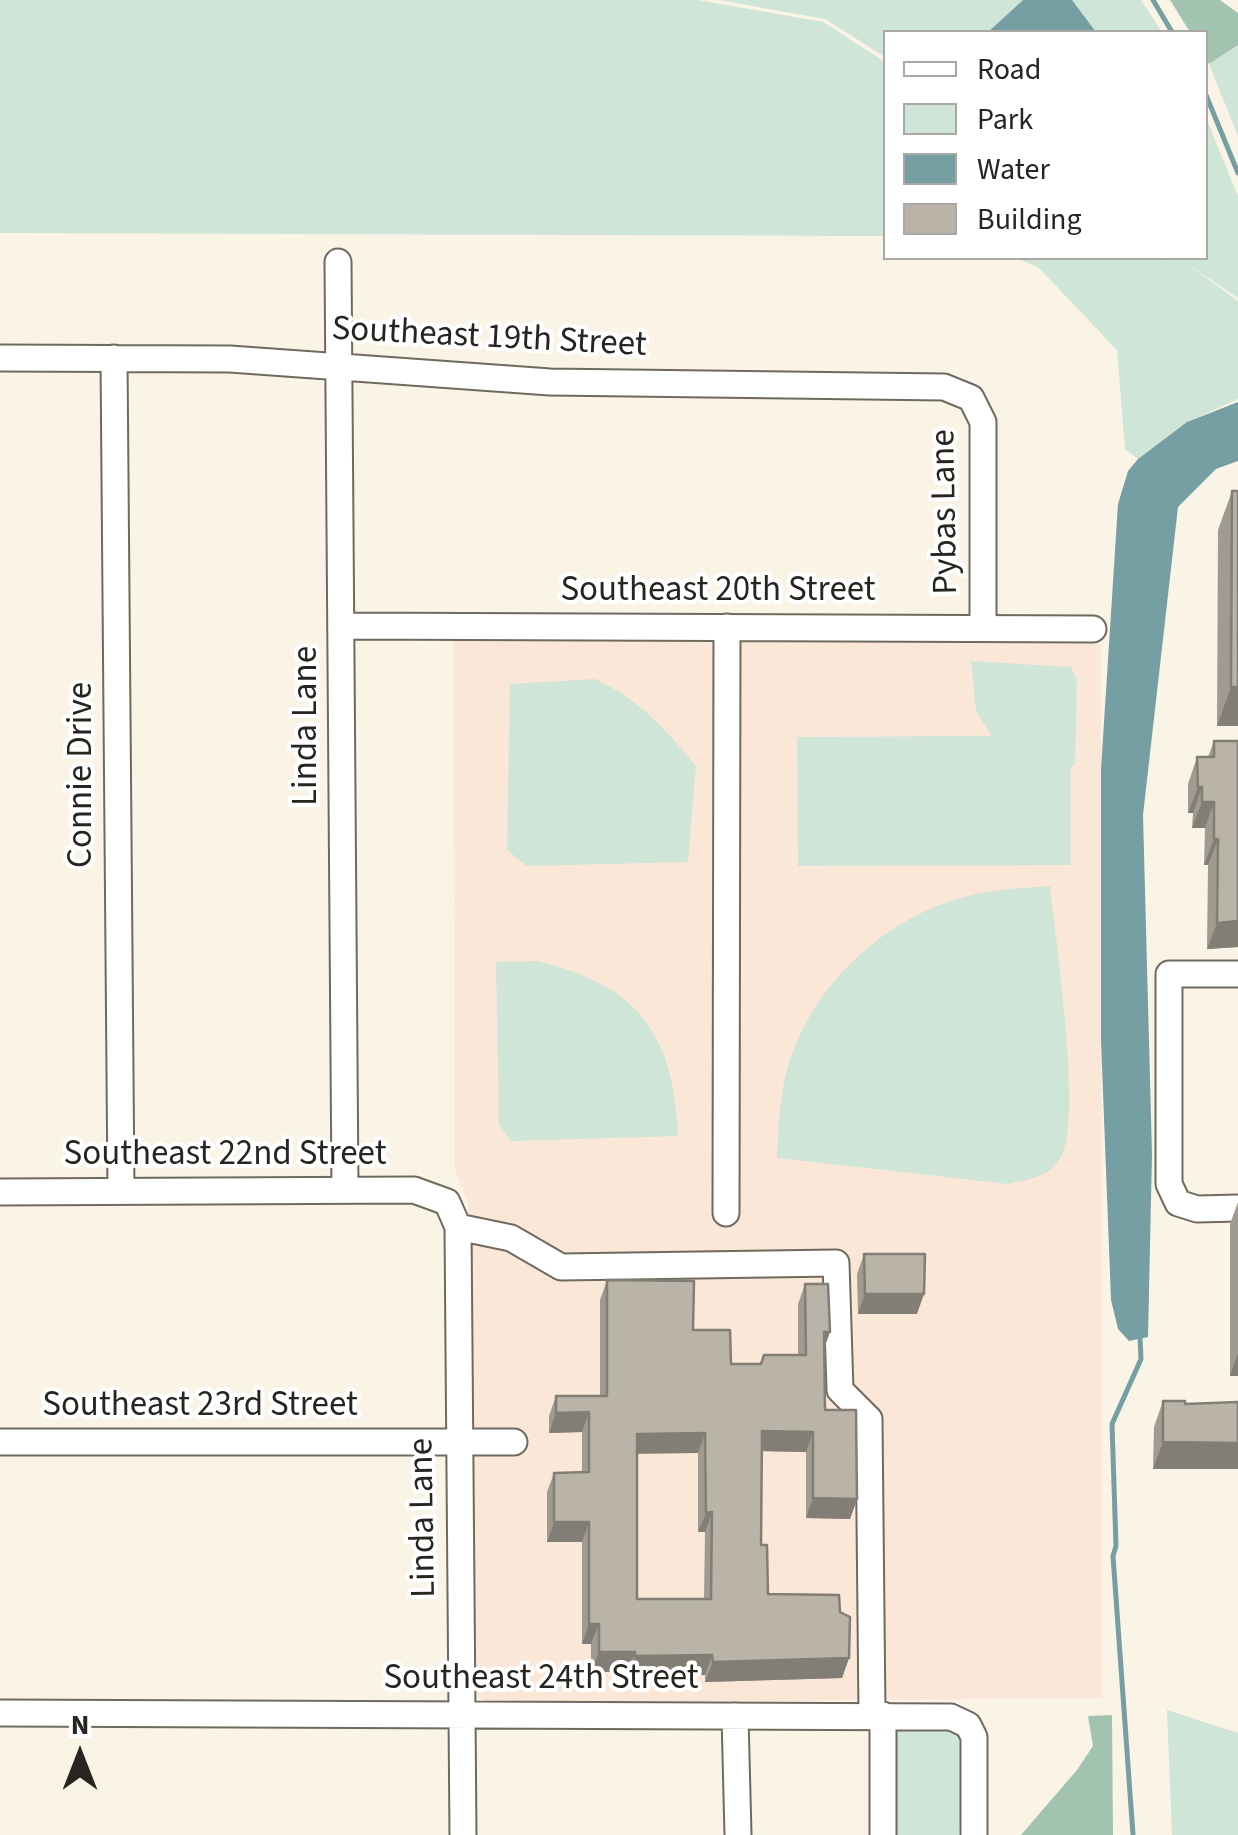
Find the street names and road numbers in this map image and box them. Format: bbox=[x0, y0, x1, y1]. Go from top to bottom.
street label: Southeast 19th Street bbox=[331, 310, 647, 368]
street label: Pybas Lane bbox=[925, 429, 969, 595]
street label: Southeast 20th Street bbox=[560, 571, 876, 613]
street label: Linda Lane bbox=[287, 646, 329, 806]
street label: Connie Drive bbox=[62, 682, 104, 868]
street label: Southeast 22nd Street bbox=[64, 1135, 386, 1177]
street label: Southeast 23rd Street bbox=[42, 1386, 358, 1428]
street label: Linda Lane bbox=[403, 1438, 447, 1598]
street label: Southeast 24th Street bbox=[383, 1659, 699, 1701]

